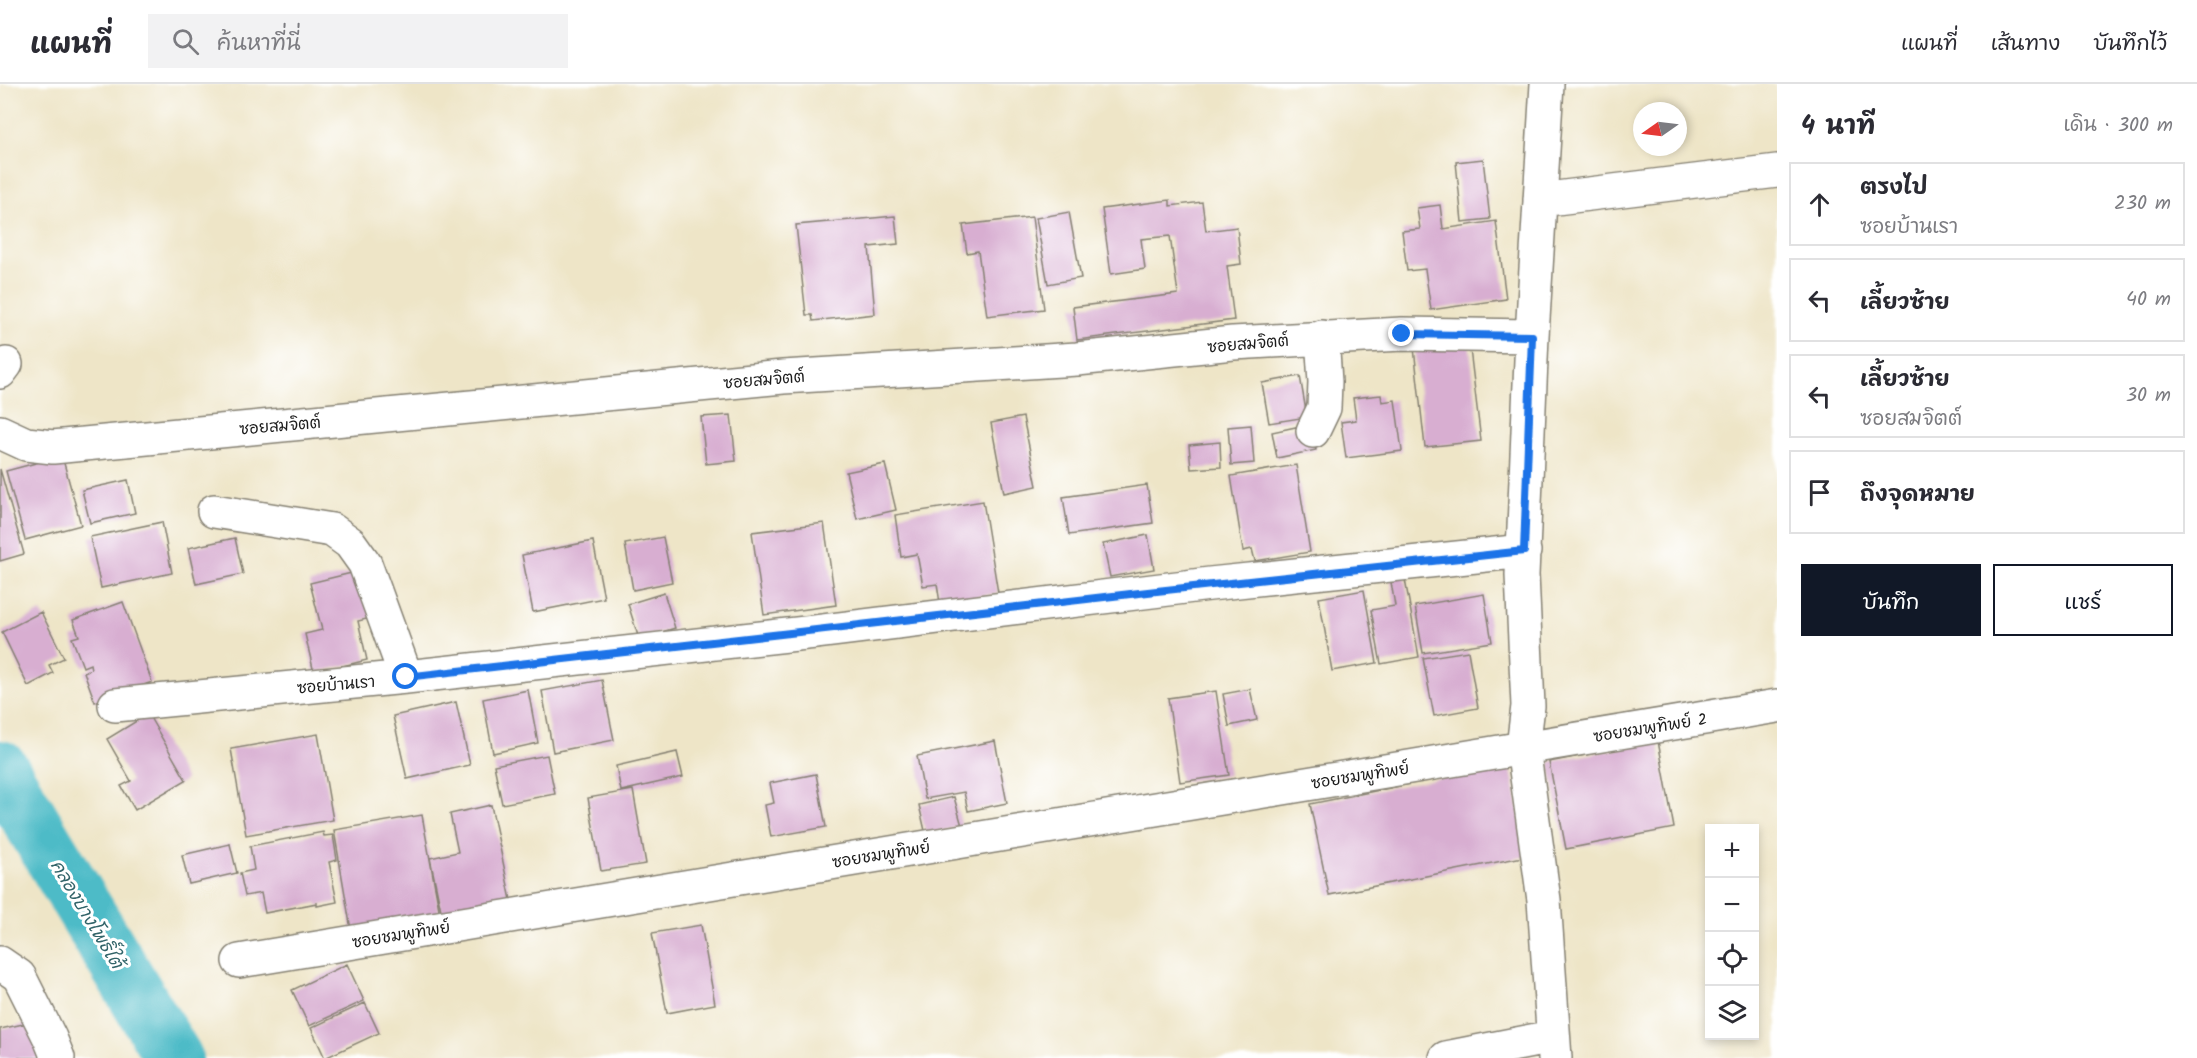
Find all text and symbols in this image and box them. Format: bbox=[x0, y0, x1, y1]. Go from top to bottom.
search box bbox=[148, 14, 568, 68]
text: แผนที่ bbox=[30, 23, 112, 68]
icon: search bbox=[169, 25, 202, 58]
text: ค้นหาที่นี่ bbox=[217, 27, 301, 62]
text: แผนที่ bbox=[1901, 28, 1958, 61]
text: เส้นทาง bbox=[1991, 28, 2060, 61]
text: บันทึกไว้ bbox=[2093, 28, 2167, 61]
north arrow bbox=[1633, 102, 1687, 156]
text: 4 นาที bbox=[1801, 106, 1875, 148]
text: เดิน · 300 m bbox=[2063, 110, 2173, 142]
text: ตรงไป bbox=[1860, 171, 1928, 206]
icon: ahead bbox=[1803, 188, 1836, 221]
text: 230 m bbox=[2114, 188, 2171, 220]
text: ซอยบ้านเรา bbox=[1860, 212, 1958, 244]
icon: left bbox=[1803, 284, 1836, 317]
text: 40 m bbox=[2126, 284, 2171, 316]
text: เลี้ยวซ้าย bbox=[1860, 286, 1950, 321]
route end bbox=[1388, 320, 1414, 346]
street label: ซอยสมจิตต์ bbox=[1206, 328, 1290, 361]
text: เลี้ยวซ้าย bbox=[1860, 363, 1950, 398]
street label: ซอยสมจิตต์ bbox=[722, 364, 806, 397]
icon: left bbox=[1803, 380, 1836, 413]
text: 30 m bbox=[2126, 380, 2171, 412]
text: ซอยสมจิตต์ bbox=[1860, 404, 1962, 436]
street label: ซอยสมจิตต์ bbox=[238, 410, 322, 443]
icon: arrive bbox=[1803, 476, 1836, 509]
text: ถึงจุดหมาย bbox=[1860, 478, 1975, 513]
button: บันทึก bbox=[1801, 564, 1981, 636]
button: แชร์ bbox=[1993, 564, 2173, 636]
route start bbox=[392, 663, 418, 689]
street label: ซอยบ้านเรา bbox=[296, 670, 376, 701]
street label: ซอยชมพูทิพย์ 2 bbox=[1592, 707, 1709, 750]
street label: ซอยชมพูทิพย์ bbox=[1309, 756, 1411, 797]
map controls bbox=[1705, 824, 1759, 1040]
button: + bbox=[1705, 824, 1759, 878]
street label: ซอยชมพูทิพย์ bbox=[830, 835, 932, 876]
water label: คลองบางโพธิ์ใต้ bbox=[42, 853, 134, 978]
button: − bbox=[1705, 878, 1759, 932]
street label: ซอยชมพูทิพย์ bbox=[350, 915, 452, 956]
button: locate bbox=[1705, 932, 1759, 986]
button: layers bbox=[1705, 986, 1759, 1040]

